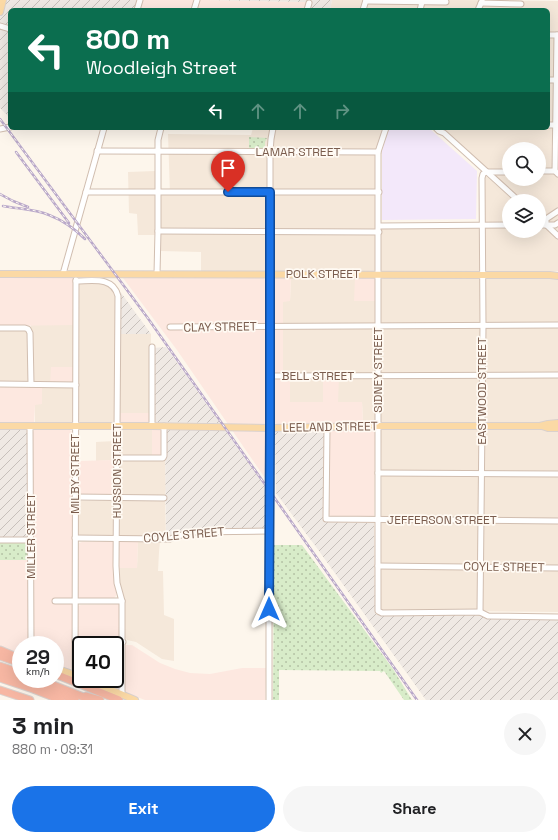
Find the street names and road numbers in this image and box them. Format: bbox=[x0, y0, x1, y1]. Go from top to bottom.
street label: LAMAR STREET bbox=[256, 144, 340, 160]
street label: POLK STREET bbox=[286, 266, 360, 282]
street label: CLAY STREET bbox=[183, 318, 257, 336]
street label: SIDNEY STREET bbox=[370, 327, 386, 413]
street label: EASTWOOD STREET bbox=[474, 337, 490, 445]
street label: BELL STREET bbox=[282, 368, 354, 384]
street label: LEELAND STREET bbox=[282, 418, 378, 436]
street label: HUSSION STREET bbox=[109, 424, 125, 518]
street label: MILBY STREET bbox=[67, 434, 83, 514]
street label: MILLER STREET bbox=[23, 493, 39, 579]
street label: JEFFERSON STREET bbox=[387, 512, 497, 528]
street label: COYLE STREET bbox=[143, 523, 225, 547]
street label: COYLE STREET bbox=[463, 558, 545, 576]

